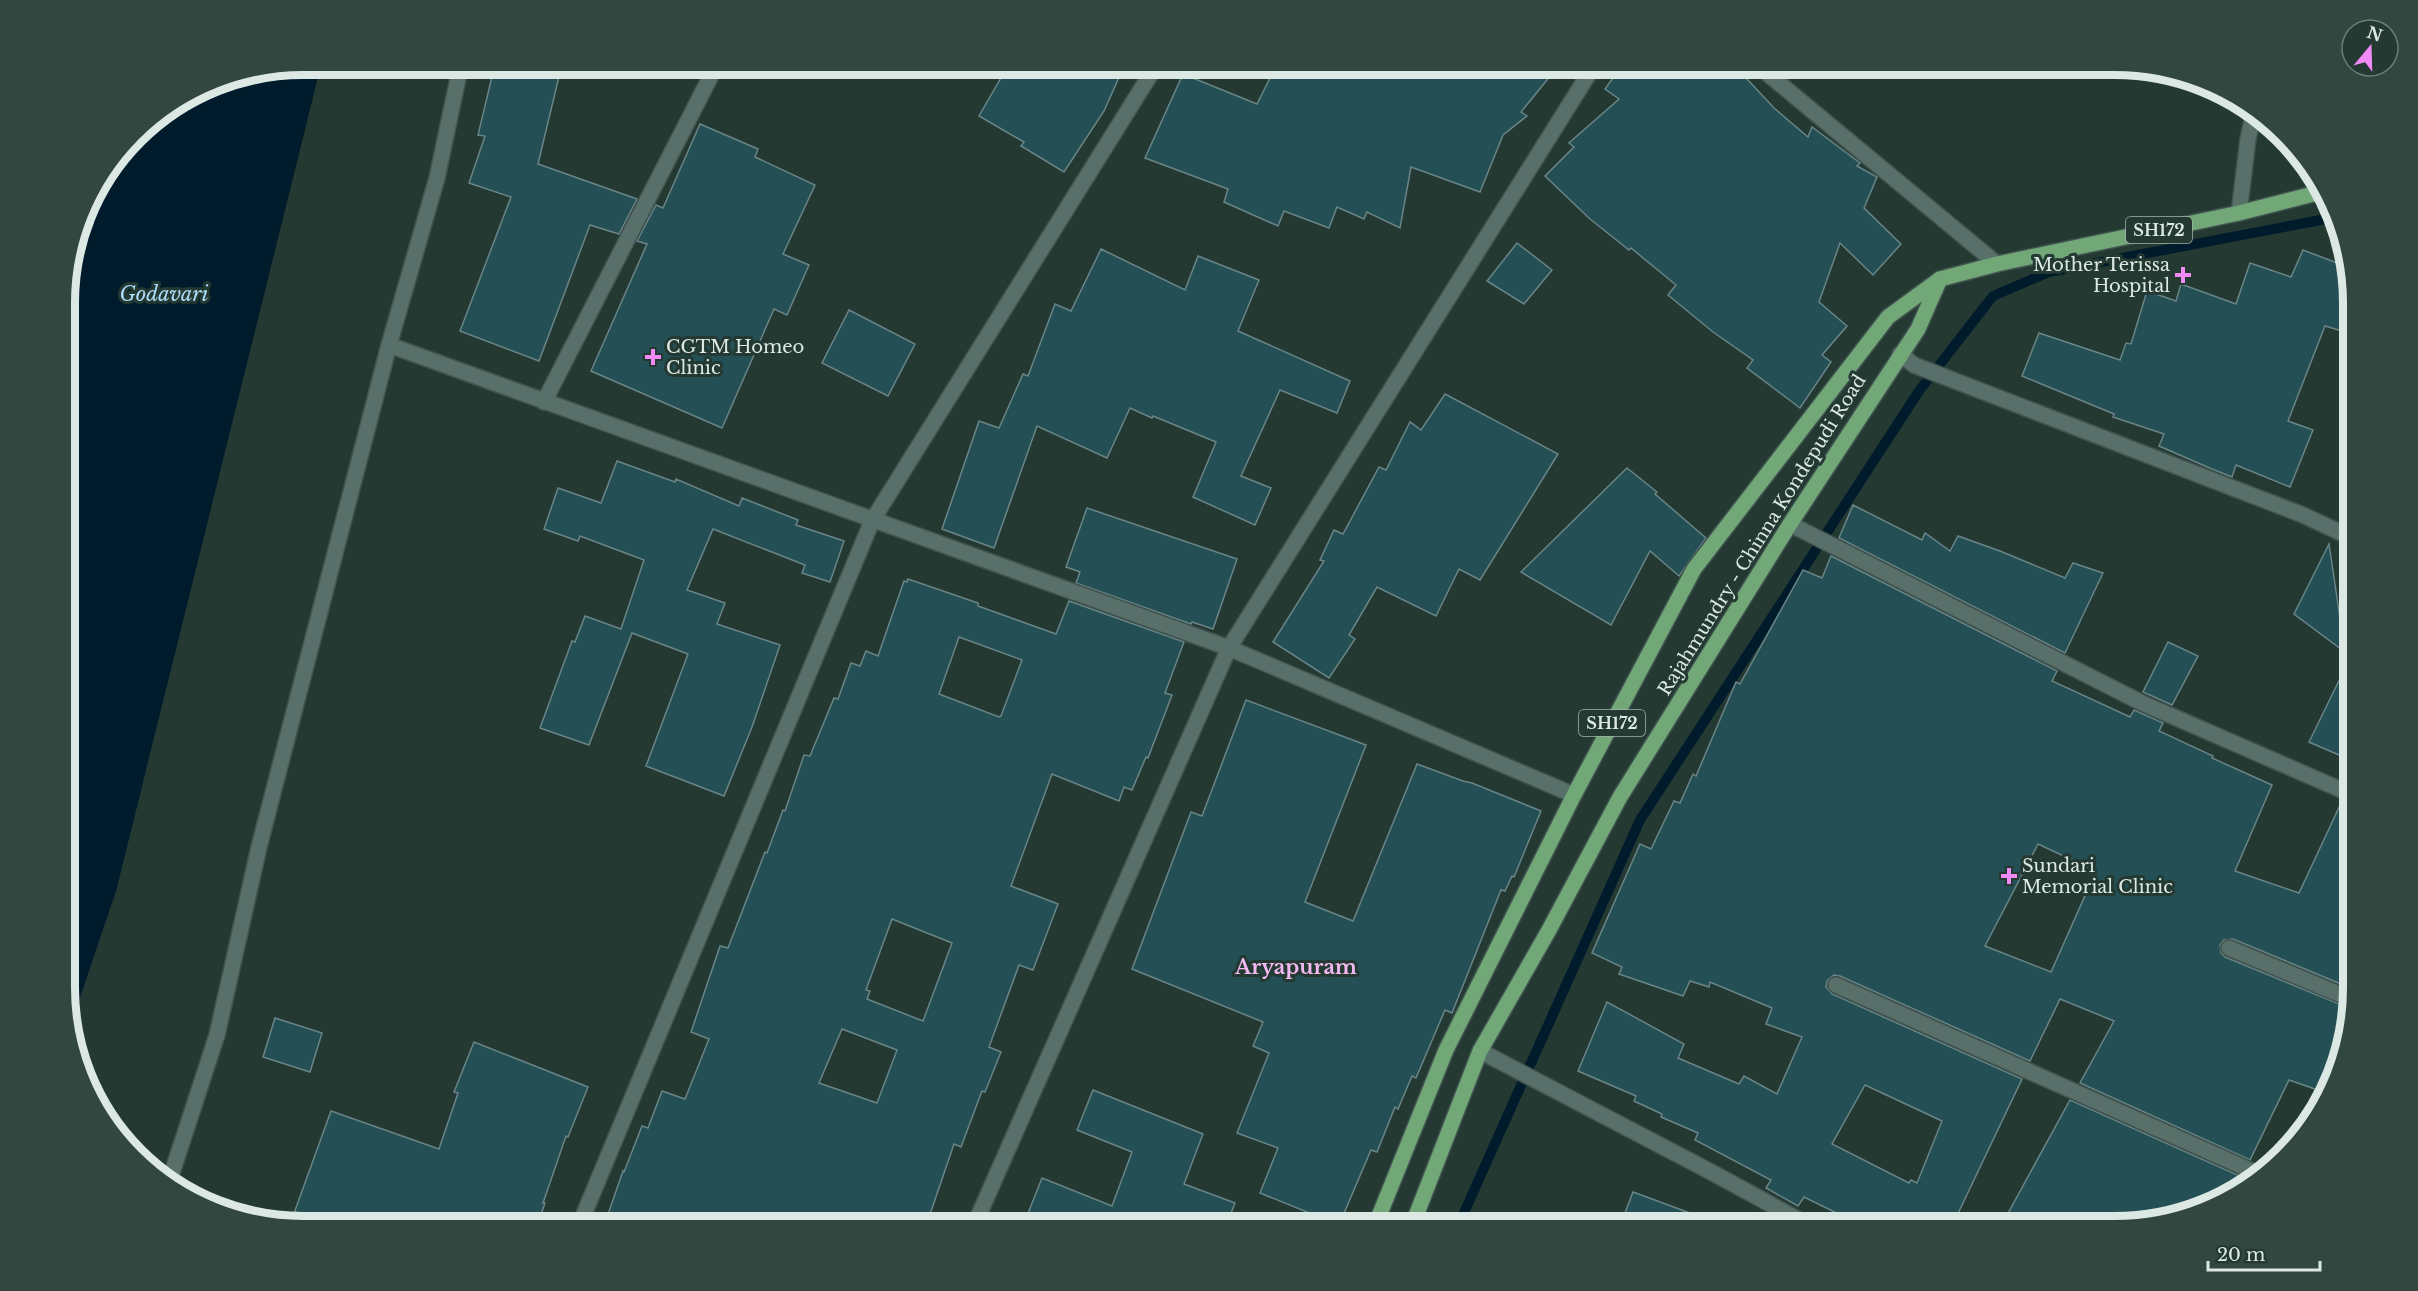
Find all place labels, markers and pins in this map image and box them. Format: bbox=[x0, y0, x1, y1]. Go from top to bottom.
place label: Mother Terissa Hospital bbox=[2033, 254, 2170, 297]
marker: Mother Terissa Hospital bbox=[2174, 266, 2192, 284]
place label: CGTM Homeo Clinic bbox=[666, 336, 804, 379]
marker: CGTM Homeo Clinic bbox=[644, 348, 662, 366]
place label: Sundari Memorial Clinic bbox=[2022, 855, 2173, 898]
marker: Sundari Memorial Clinic bbox=[2000, 867, 2018, 885]

